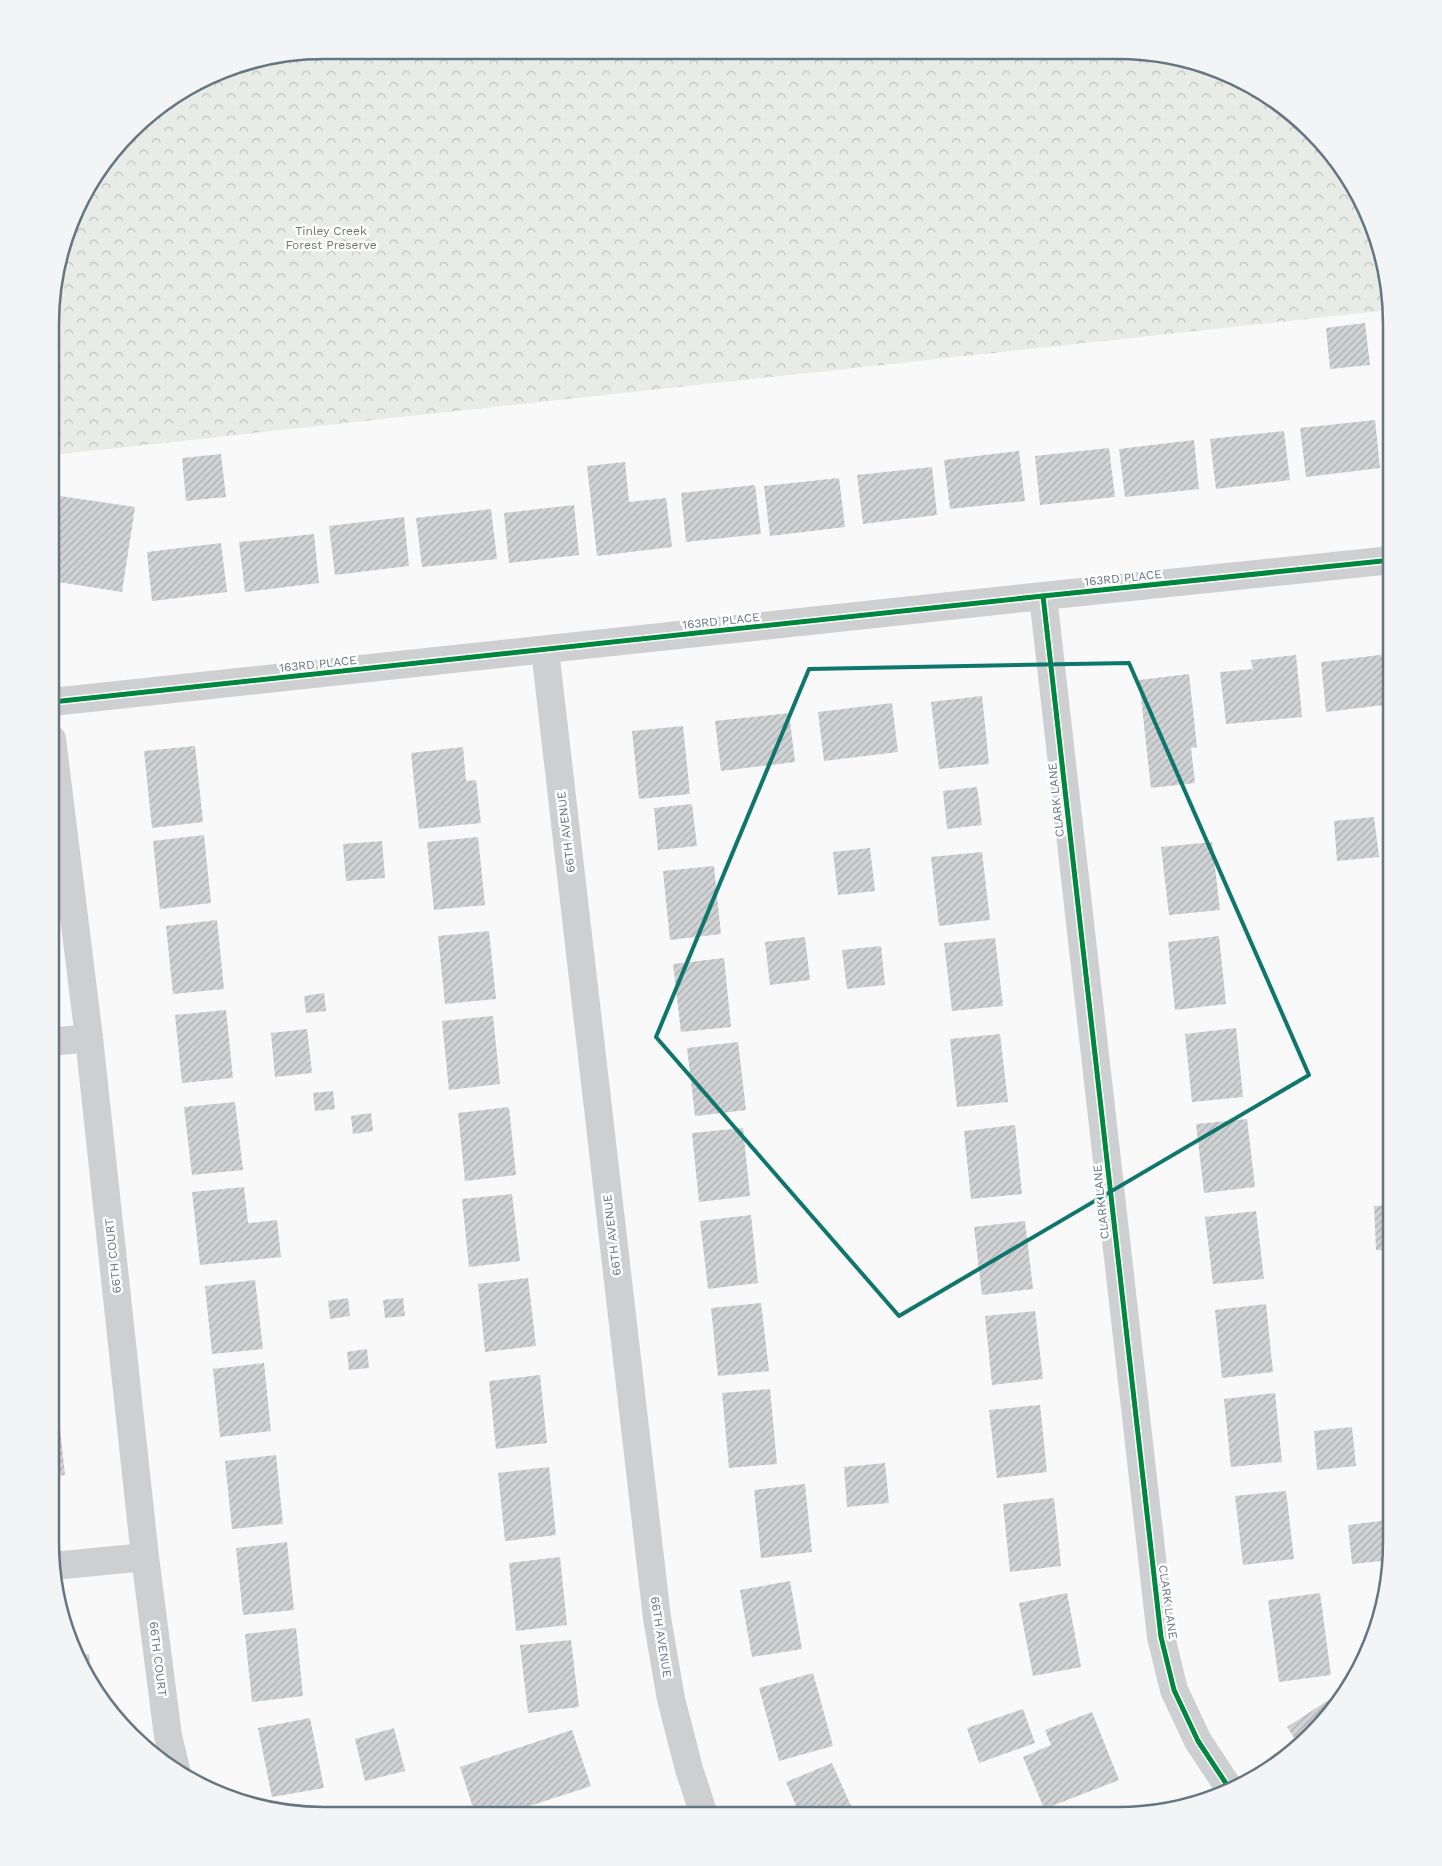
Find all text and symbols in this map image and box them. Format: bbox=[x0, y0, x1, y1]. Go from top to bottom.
park label: Tinley Creek Forest Preserve bbox=[285, 224, 377, 252]
street label: 163RD PLACE bbox=[1084, 567, 1163, 589]
street label: 163RD PLACE bbox=[682, 610, 761, 632]
street label: 163RD PLACE bbox=[279, 653, 358, 675]
street label: CLARK LANE bbox=[1045, 762, 1067, 838]
street label: 66TH AVENUE bbox=[554, 790, 578, 873]
street label: CLARK LANE bbox=[1090, 1164, 1112, 1240]
street label: 66TH AVENUE bbox=[600, 1193, 624, 1276]
street label: 66TH COURT bbox=[102, 1218, 124, 1294]
street label: CLARK LANE bbox=[1156, 1564, 1180, 1640]
street label: 66TH AVENUE bbox=[648, 1595, 674, 1679]
street label: 66TH COURT bbox=[146, 1621, 170, 1697]

